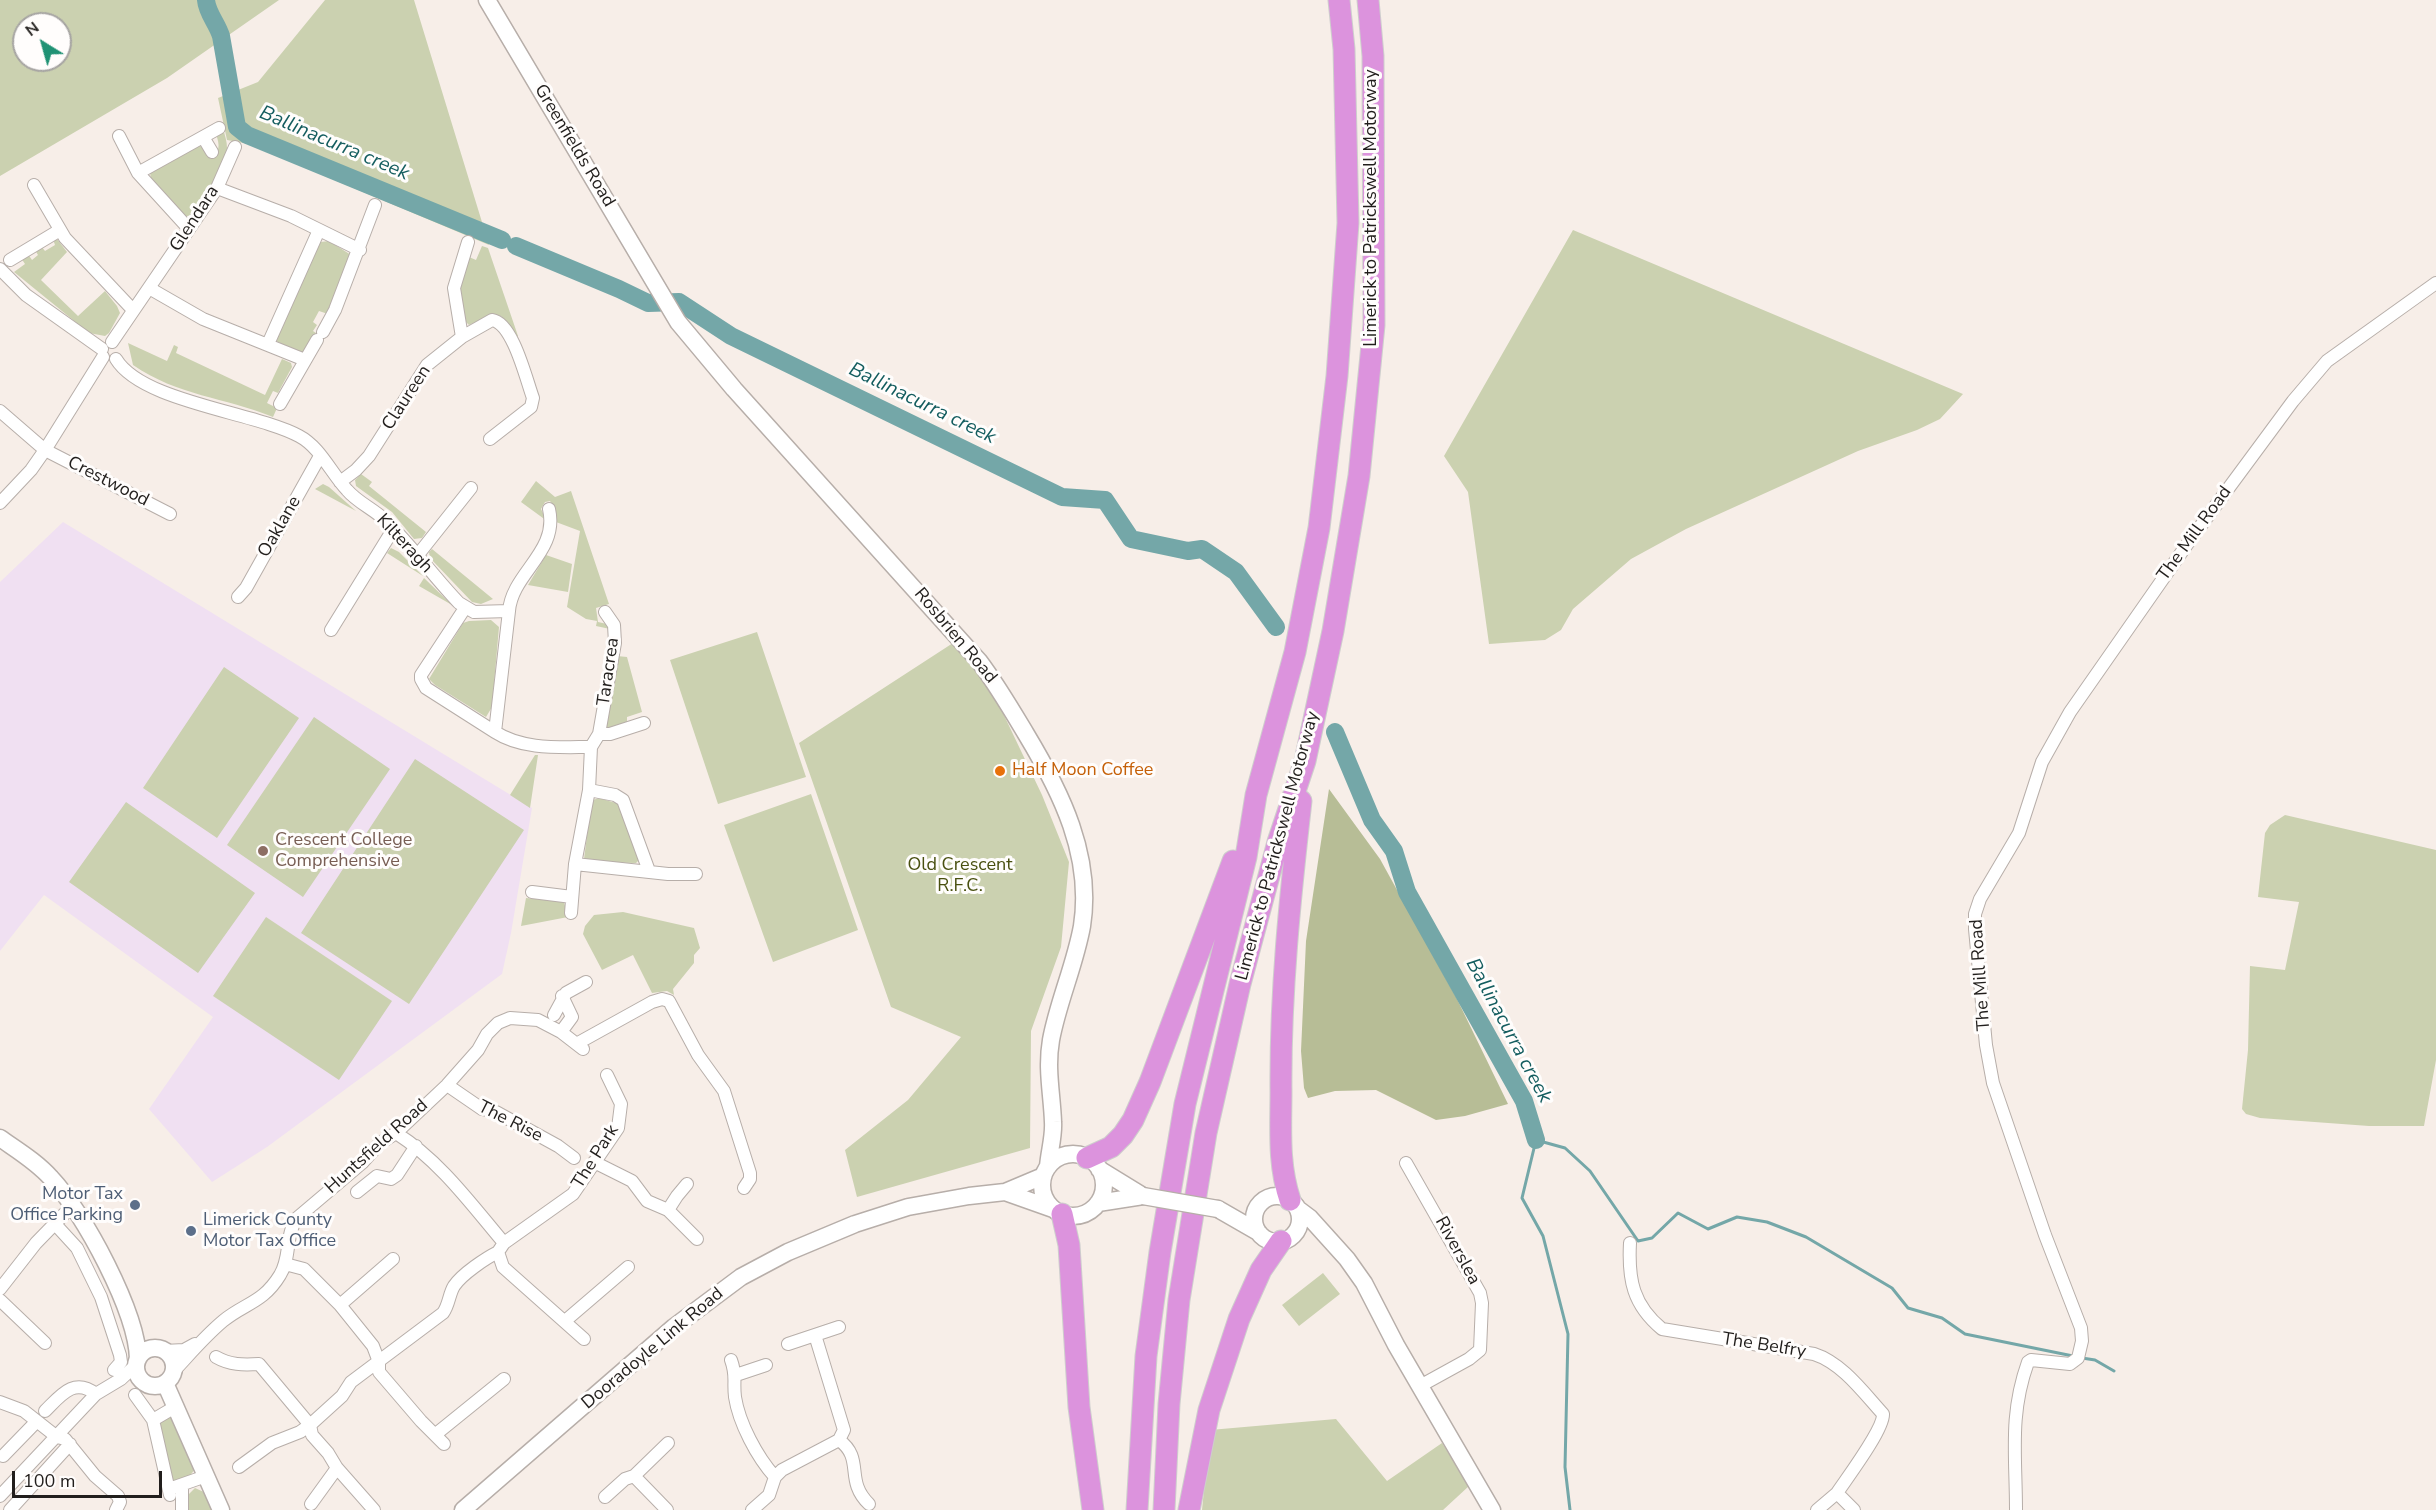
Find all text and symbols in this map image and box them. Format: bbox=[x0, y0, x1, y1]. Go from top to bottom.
north arrow bbox=[12, 12, 72, 72]
text: N bbox=[21, 17, 44, 42]
street label: Limerick to Patrickswell Motorway bbox=[1361, 69, 1383, 347]
street label: Greenfields Road bbox=[529, 81, 619, 211]
water label: Ballinacurra creek bbox=[255, 102, 413, 186]
street label: Glendara bbox=[166, 182, 224, 256]
water label: Ballinacurra creek bbox=[845, 358, 999, 450]
street label: Claureen bbox=[378, 362, 436, 434]
street label: Crestwood bbox=[64, 452, 152, 512]
street label: The Mill Road bbox=[2153, 482, 2237, 586]
street label: Oaklane bbox=[254, 493, 306, 561]
street label: Kilteragh bbox=[371, 510, 437, 578]
street label: Rosbrien Road bbox=[909, 584, 1001, 688]
street label: Taracrea bbox=[594, 636, 624, 708]
street label: Limerick to Patrickswell Motorway bbox=[1232, 709, 1324, 983]
place label: Half Moon Coffee bbox=[1012, 760, 1153, 782]
marker: Half Moon Coffee bbox=[993, 764, 1007, 778]
place label: Crescent College Comprehensive bbox=[275, 830, 412, 872]
marker: Crescent College Comprehensive bbox=[256, 844, 270, 858]
park label: Old Crescent R.F.C. bbox=[907, 855, 1013, 898]
street label: The Mill Road bbox=[1966, 918, 1996, 1032]
water label: Ballinacurra creek bbox=[1460, 954, 1556, 1108]
street label: Huntsfield Road bbox=[321, 1095, 433, 1199]
street label: The Rise bbox=[474, 1097, 546, 1147]
street label: The Park bbox=[568, 1121, 624, 1193]
place label: Motor Tax Office Parking bbox=[10, 1184, 123, 1226]
marker: Motor Tax Office Parking bbox=[128, 1198, 142, 1212]
place label: Limerick County Motor Tax Office bbox=[203, 1210, 336, 1252]
street label: Riverslea bbox=[1430, 1213, 1484, 1289]
marker: Limerick County Motor Tax Office bbox=[184, 1224, 198, 1238]
street label: Dooradoyle Link Road bbox=[578, 1284, 728, 1414]
street label: The Belfry bbox=[1721, 1329, 1807, 1363]
scale bar bbox=[15, 1459, 165, 1497]
text: 100 m bbox=[23, 1469, 75, 1493]

